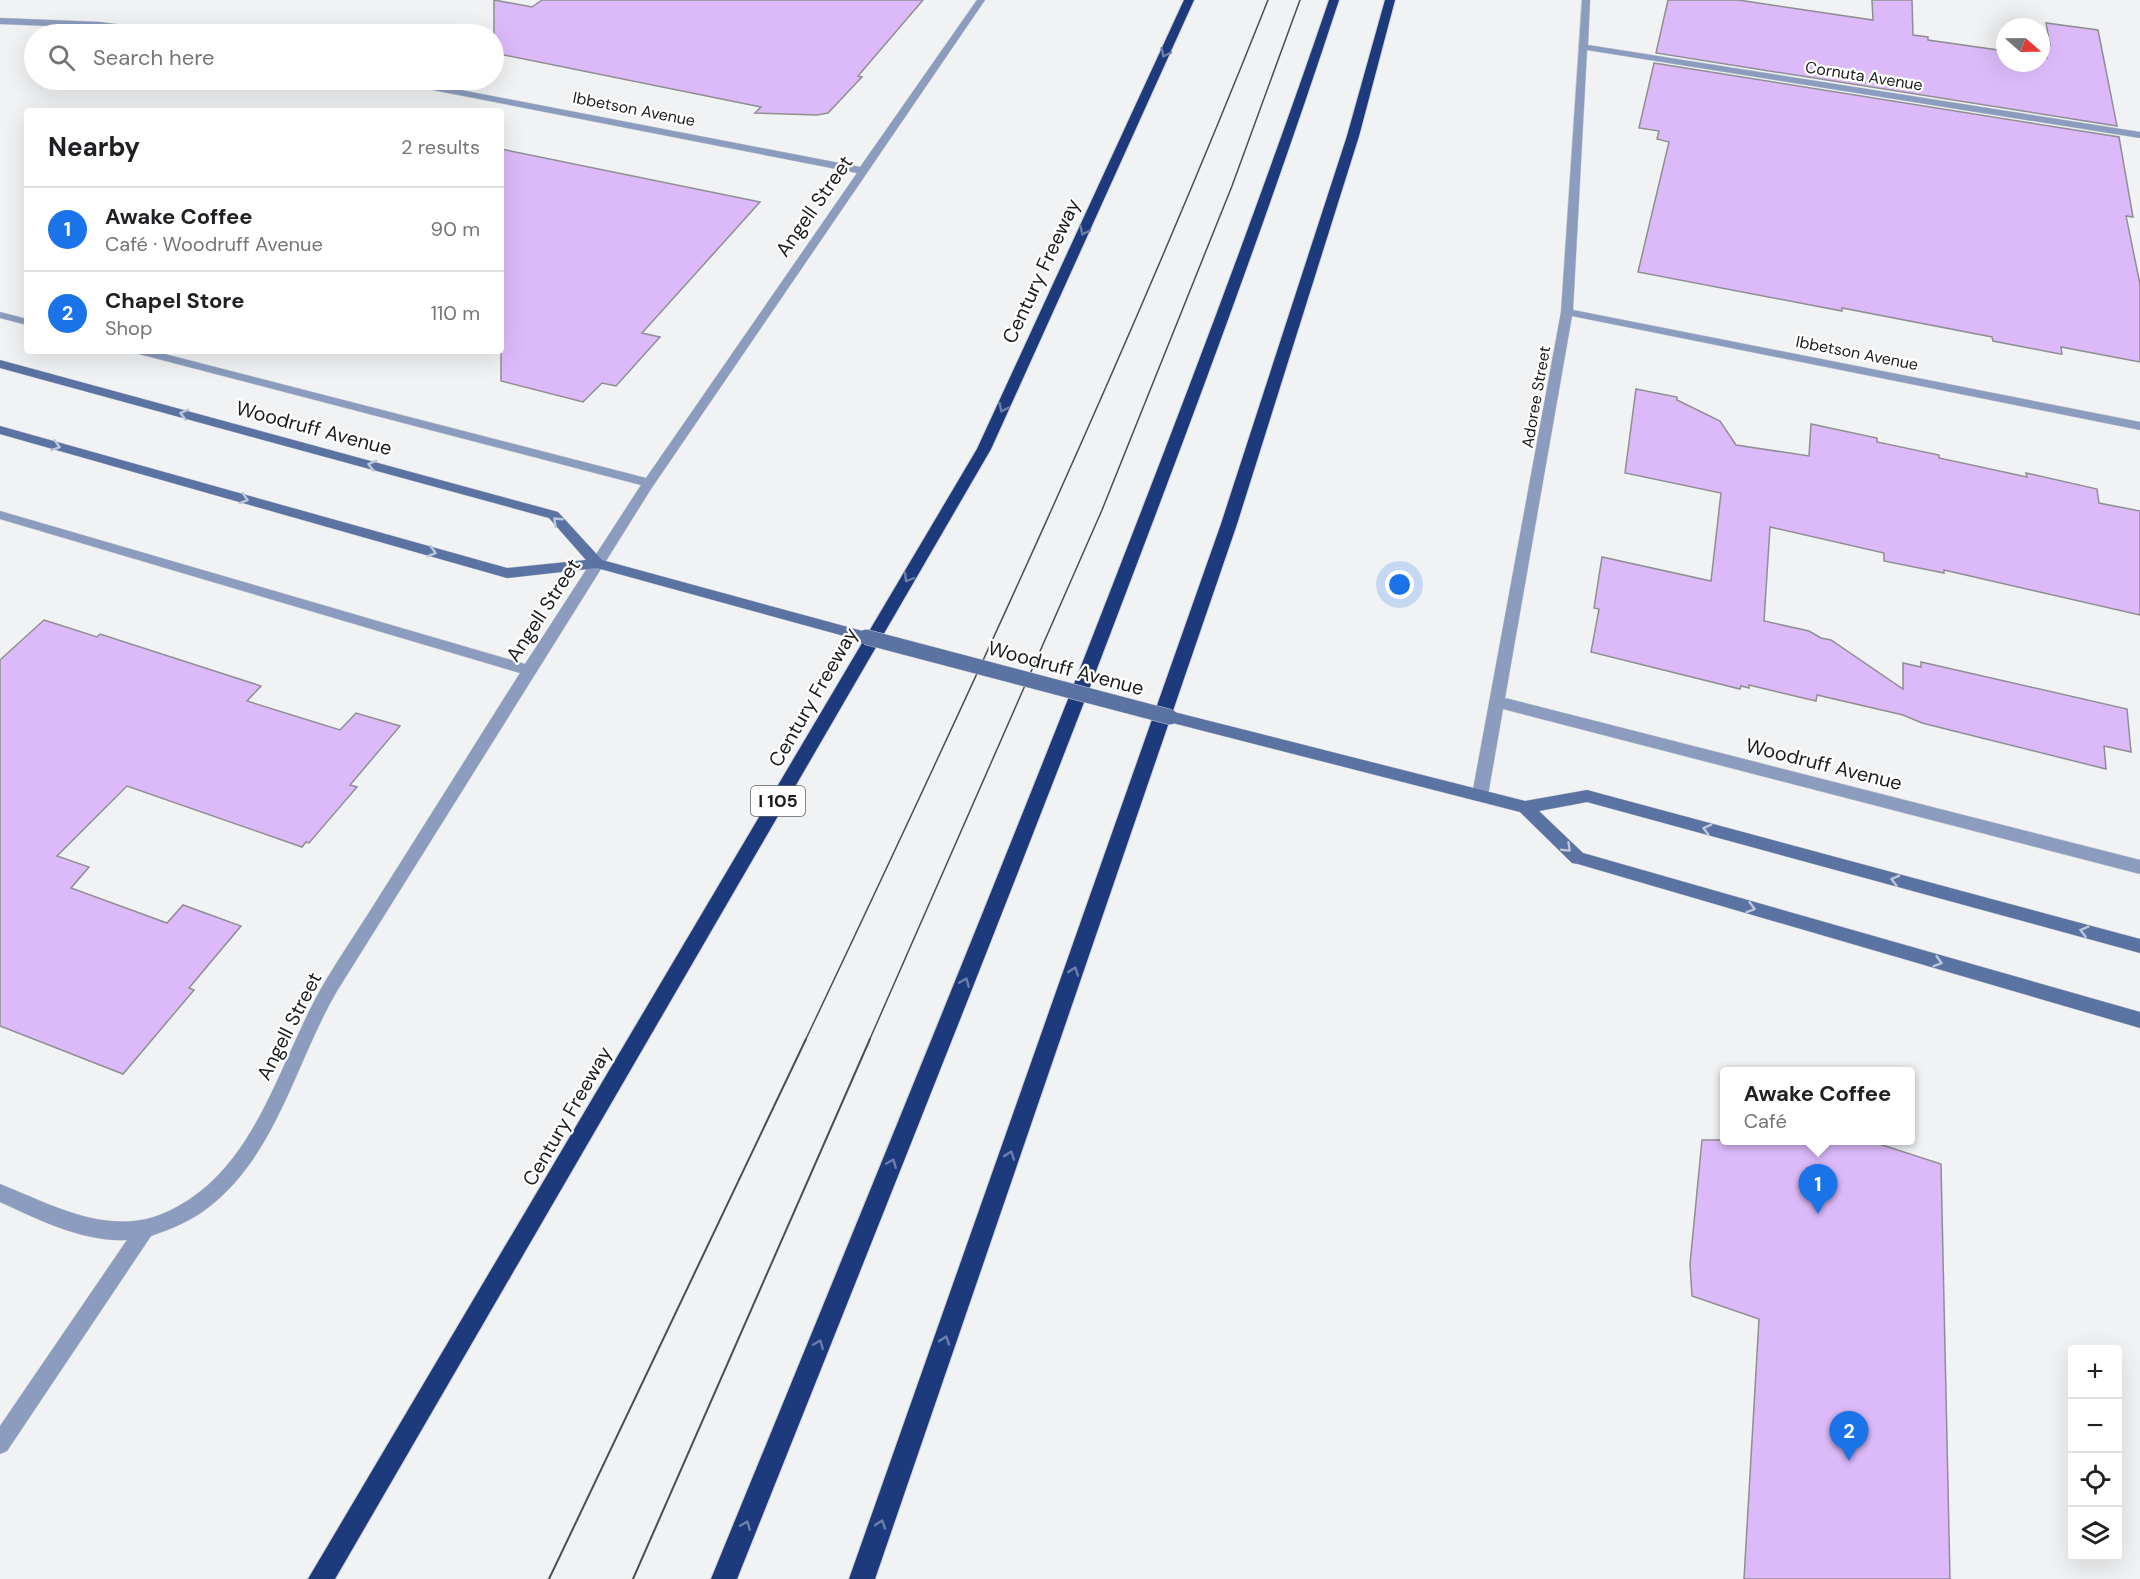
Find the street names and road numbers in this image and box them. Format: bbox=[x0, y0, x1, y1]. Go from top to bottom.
street label: Cornuta Avenue bbox=[1804, 56, 1924, 96]
street label: Ibbetson Avenue bbox=[571, 87, 697, 131]
street label: Angell Street bbox=[770, 150, 859, 262]
street label: Century Freeway bbox=[996, 194, 1086, 348]
street label: Ibbetson Avenue bbox=[1794, 331, 1920, 375]
street label: Adoree Street bbox=[1517, 344, 1555, 450]
street label: Woodruff Avenue bbox=[233, 395, 395, 461]
street label: Angell Street bbox=[500, 553, 586, 666]
street label: Century Freeway bbox=[762, 623, 864, 771]
street label: Woodruff Avenue bbox=[985, 635, 1147, 701]
street label: Woodruff Avenue bbox=[1743, 732, 1905, 796]
road number: I 105 bbox=[751, 786, 805, 816]
street label: Angell Street bbox=[251, 967, 327, 1084]
street label: Century Freeway bbox=[516, 1042, 618, 1190]

